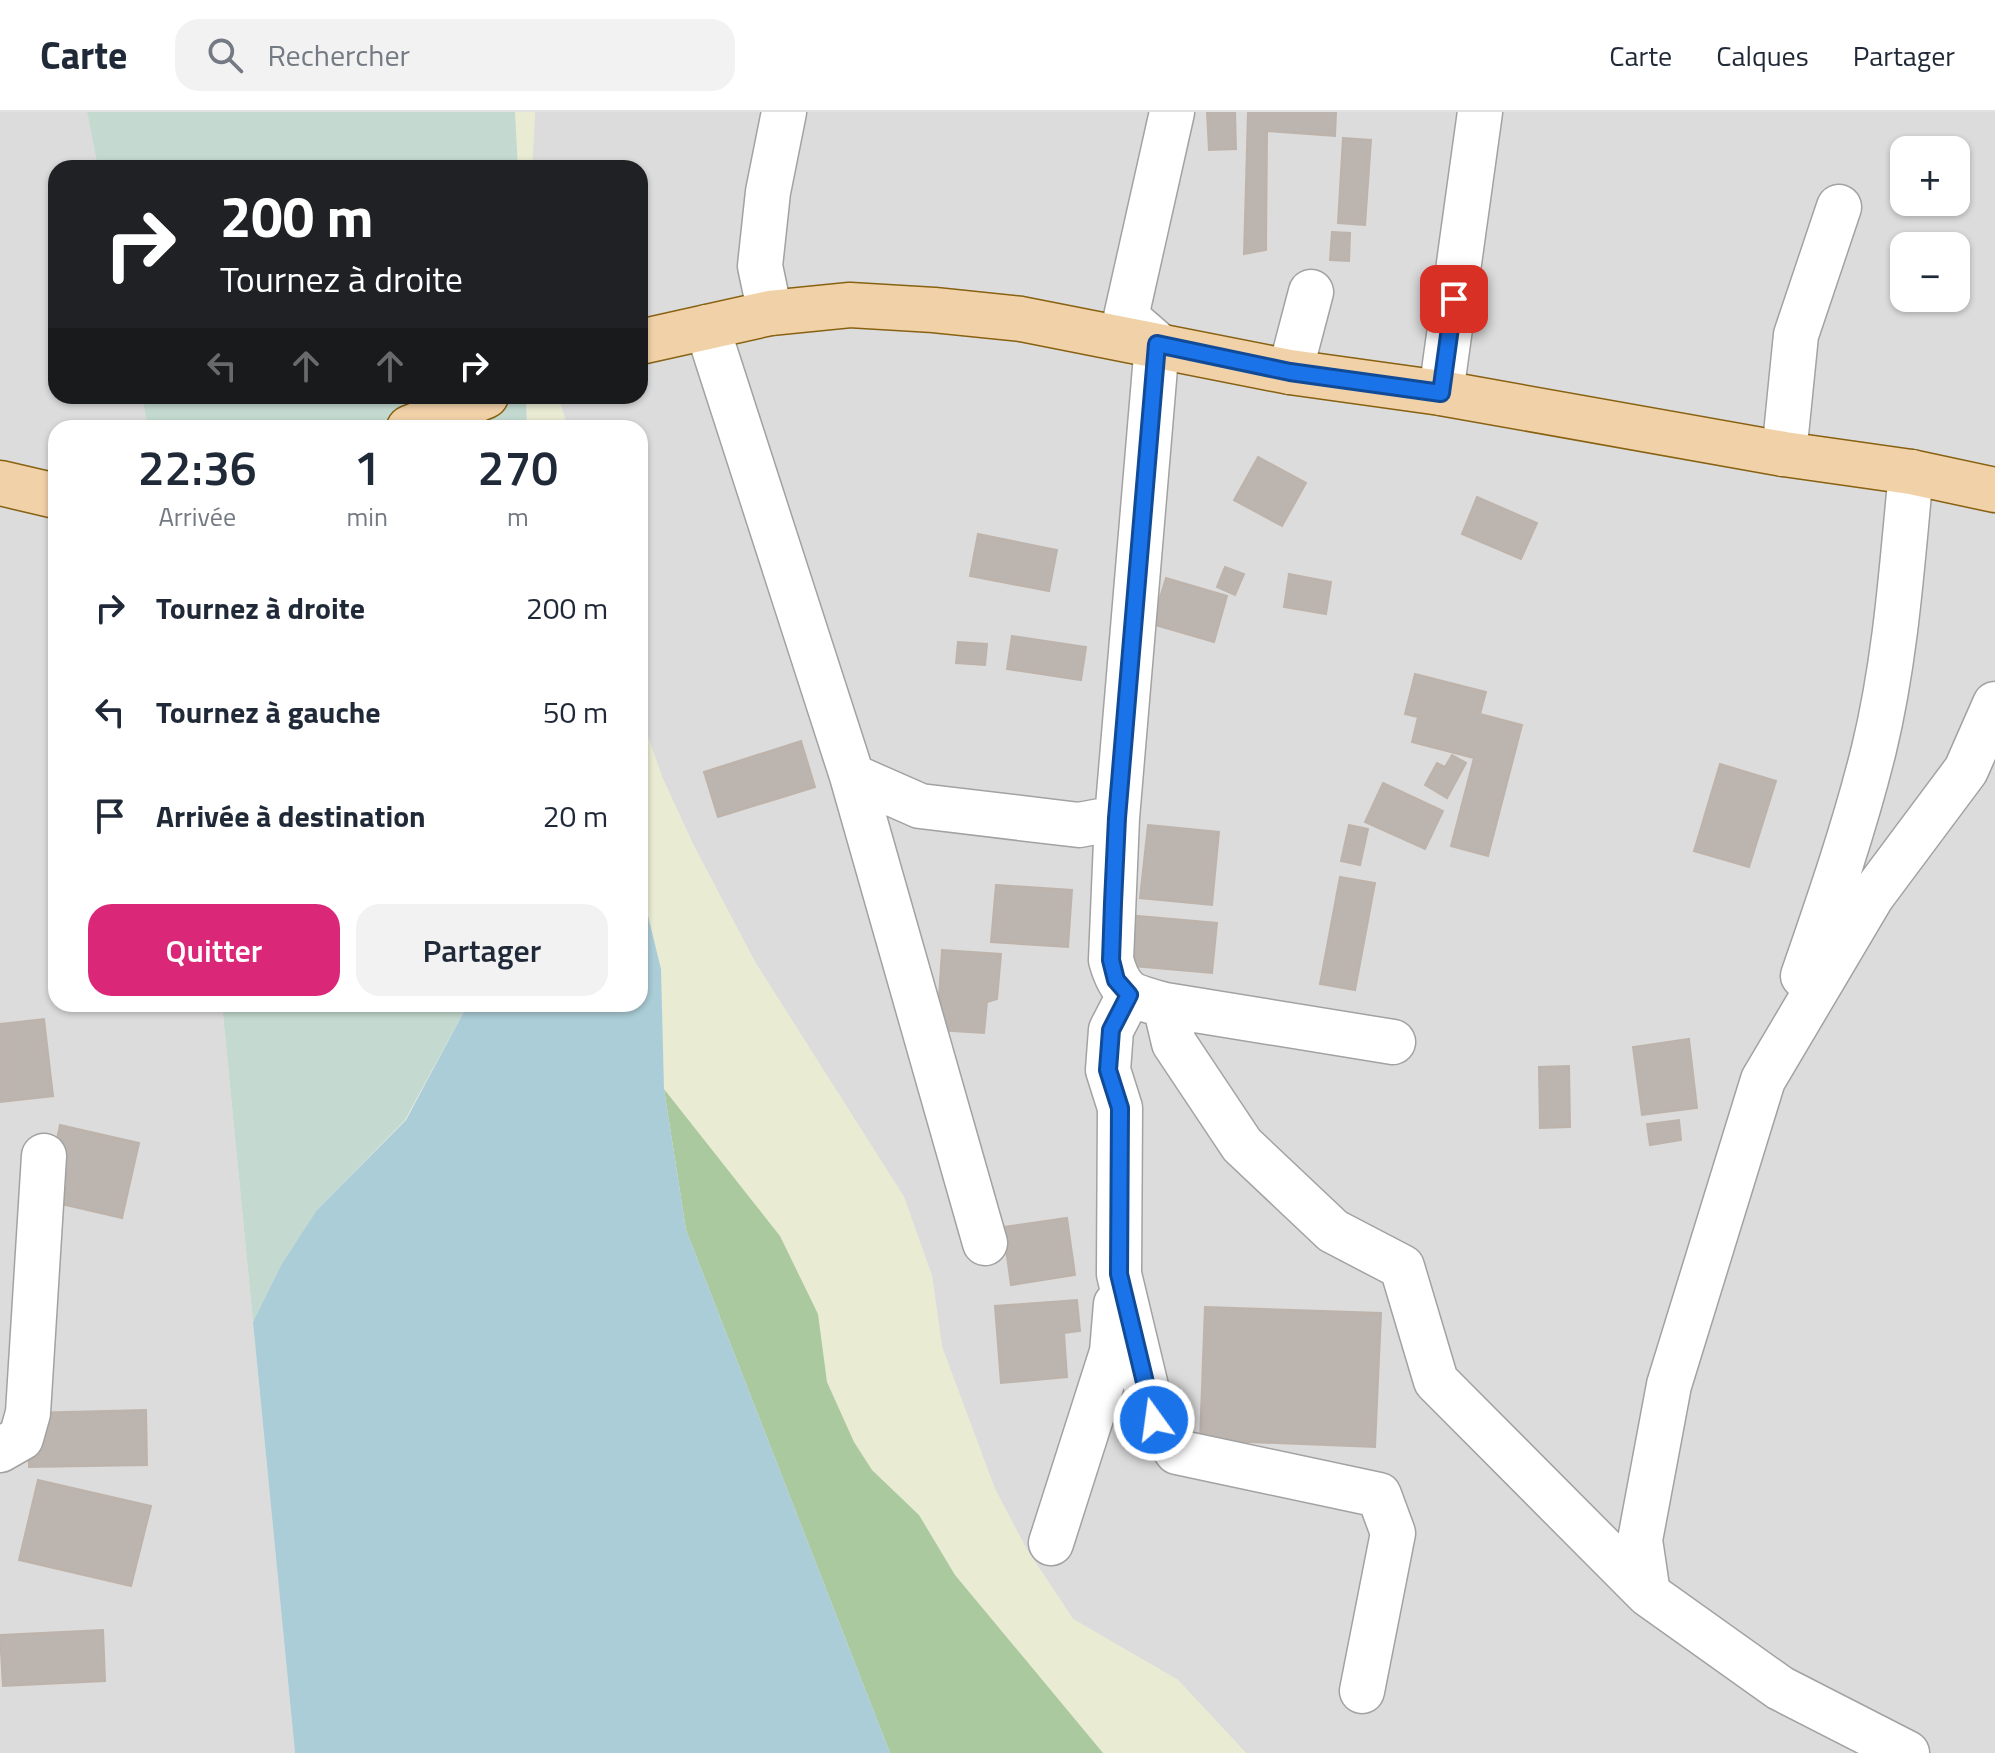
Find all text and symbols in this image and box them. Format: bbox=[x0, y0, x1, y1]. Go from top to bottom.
search box bbox=[175, 19, 735, 91]
text: Carte bbox=[40, 26, 127, 84]
text: Rechercher bbox=[267, 32, 410, 78]
icon: search bbox=[203, 33, 247, 77]
text: Carte bbox=[1609, 34, 1672, 77]
text: Calques bbox=[1716, 34, 1809, 77]
text: Partager bbox=[1853, 34, 1955, 77]
map controls bbox=[1890, 136, 1970, 312]
button: + bbox=[1890, 136, 1970, 216]
text: 200 m bbox=[220, 174, 373, 259]
icon: right bbox=[88, 192, 192, 296]
button: − bbox=[1890, 232, 1970, 312]
text: Tournez à droite bbox=[220, 251, 463, 306]
pin bbox=[1420, 265, 1488, 333]
icon: arrive bbox=[1432, 277, 1476, 321]
icon: left bbox=[200, 344, 244, 388]
icon: ahead bbox=[284, 344, 328, 388]
icon: ahead bbox=[368, 344, 412, 388]
icon: right bbox=[452, 344, 496, 388]
text: 22:36 bbox=[138, 431, 257, 504]
text: 1 bbox=[354, 431, 381, 504]
text: 270 bbox=[478, 431, 558, 504]
text: Arrivée bbox=[158, 497, 236, 536]
text: min bbox=[346, 497, 388, 536]
text: m bbox=[507, 497, 529, 536]
text: Tournez à droite bbox=[156, 585, 365, 631]
text: 200 m bbox=[526, 585, 608, 631]
icon: right bbox=[88, 586, 132, 630]
text: Tournez à gauche bbox=[156, 689, 381, 735]
text: 50 m bbox=[543, 689, 608, 735]
icon: left bbox=[88, 690, 132, 734]
text: Arrivée à destination bbox=[156, 793, 426, 839]
text: 20 m bbox=[543, 793, 608, 839]
icon: arrive bbox=[88, 794, 132, 838]
button: Quitter bbox=[88, 904, 340, 996]
button: Partager bbox=[356, 904, 608, 996]
position arrow bbox=[1112, 1378, 1196, 1462]

